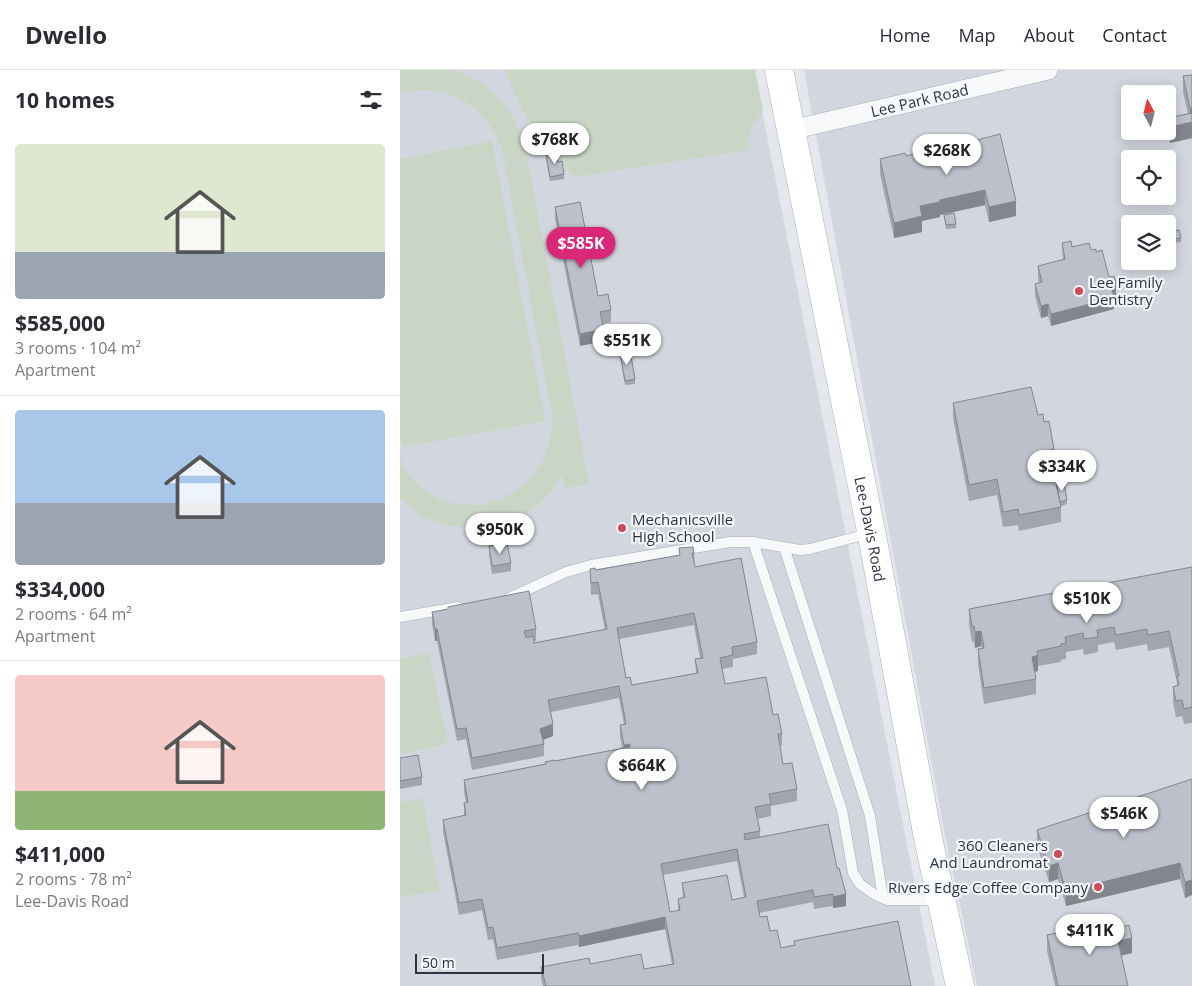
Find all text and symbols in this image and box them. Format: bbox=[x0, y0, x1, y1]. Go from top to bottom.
text: Dwello bbox=[25, 18, 107, 51]
text: Home bbox=[880, 23, 930, 47]
text: Map bbox=[958, 23, 996, 47]
text: About bbox=[1024, 23, 1074, 47]
text: Contact bbox=[1102, 23, 1167, 47]
street label: Lee Park Road bbox=[869, 79, 970, 121]
north arrow bbox=[1121, 85, 1176, 140]
map controls bbox=[1121, 85, 1176, 270]
text: 10 homes bbox=[15, 86, 115, 114]
icon: filters bbox=[357, 86, 385, 114]
pin: $768K bbox=[520, 122, 590, 165]
text: $768K bbox=[531, 128, 579, 150]
pin: $268K bbox=[912, 134, 982, 176]
text: $268K bbox=[923, 139, 971, 161]
button: locate bbox=[1121, 150, 1176, 205]
icon: home bbox=[155, 177, 245, 267]
button: layers bbox=[1121, 215, 1176, 270]
pin: $585K bbox=[546, 226, 616, 269]
text: $585K bbox=[557, 232, 605, 254]
place label: Lee Family Dentistry bbox=[1089, 272, 1163, 309]
marker: Lee Family Dentistry bbox=[1073, 285, 1085, 297]
text: $585,000 bbox=[15, 309, 105, 337]
pin: $551K bbox=[592, 324, 662, 366]
text: $551K bbox=[603, 329, 651, 351]
text: 3 rooms · 104 m² bbox=[15, 337, 141, 359]
text: Apartment bbox=[15, 359, 95, 381]
icon: home bbox=[155, 442, 245, 532]
pin: $334K bbox=[1027, 450, 1097, 492]
text: $334K bbox=[1038, 455, 1086, 477]
street label: Lee-Davis Road bbox=[850, 475, 890, 583]
place label: Mechanicsville High School bbox=[632, 509, 733, 546]
pin: $950K bbox=[465, 512, 535, 555]
text: $950K bbox=[476, 518, 524, 540]
marker: Mechanicsville High School bbox=[616, 522, 628, 534]
text: $334,000 bbox=[15, 575, 105, 603]
pin: $510K bbox=[1052, 582, 1122, 624]
text: $510K bbox=[1063, 587, 1111, 609]
text: 2 rooms · 64 m² bbox=[15, 603, 132, 625]
text: Apartment bbox=[15, 625, 95, 647]
icon: home bbox=[155, 707, 245, 797]
pin: $664K bbox=[607, 748, 677, 791]
text: $664K bbox=[618, 754, 666, 776]
pin: $546K bbox=[1089, 796, 1159, 839]
text: $546K bbox=[1100, 802, 1148, 824]
place label: 360 Cleaners And Laundromat bbox=[930, 835, 1048, 872]
text: $411,000 bbox=[15, 840, 105, 868]
marker: 360 Cleaners And Laundromat bbox=[1052, 848, 1064, 860]
text: 2 rooms · 78 m² bbox=[15, 868, 132, 890]
place label: Rivers Edge Coffee Company bbox=[888, 877, 1088, 897]
marker: Rivers Edge Coffee Company bbox=[1092, 881, 1104, 893]
text: Lee-Davis Road bbox=[15, 890, 129, 912]
pin: $411K bbox=[1055, 914, 1125, 956]
text: $411K bbox=[1066, 919, 1114, 941]
scale bar bbox=[415, 951, 544, 974]
text: 50 m bbox=[422, 953, 455, 972]

